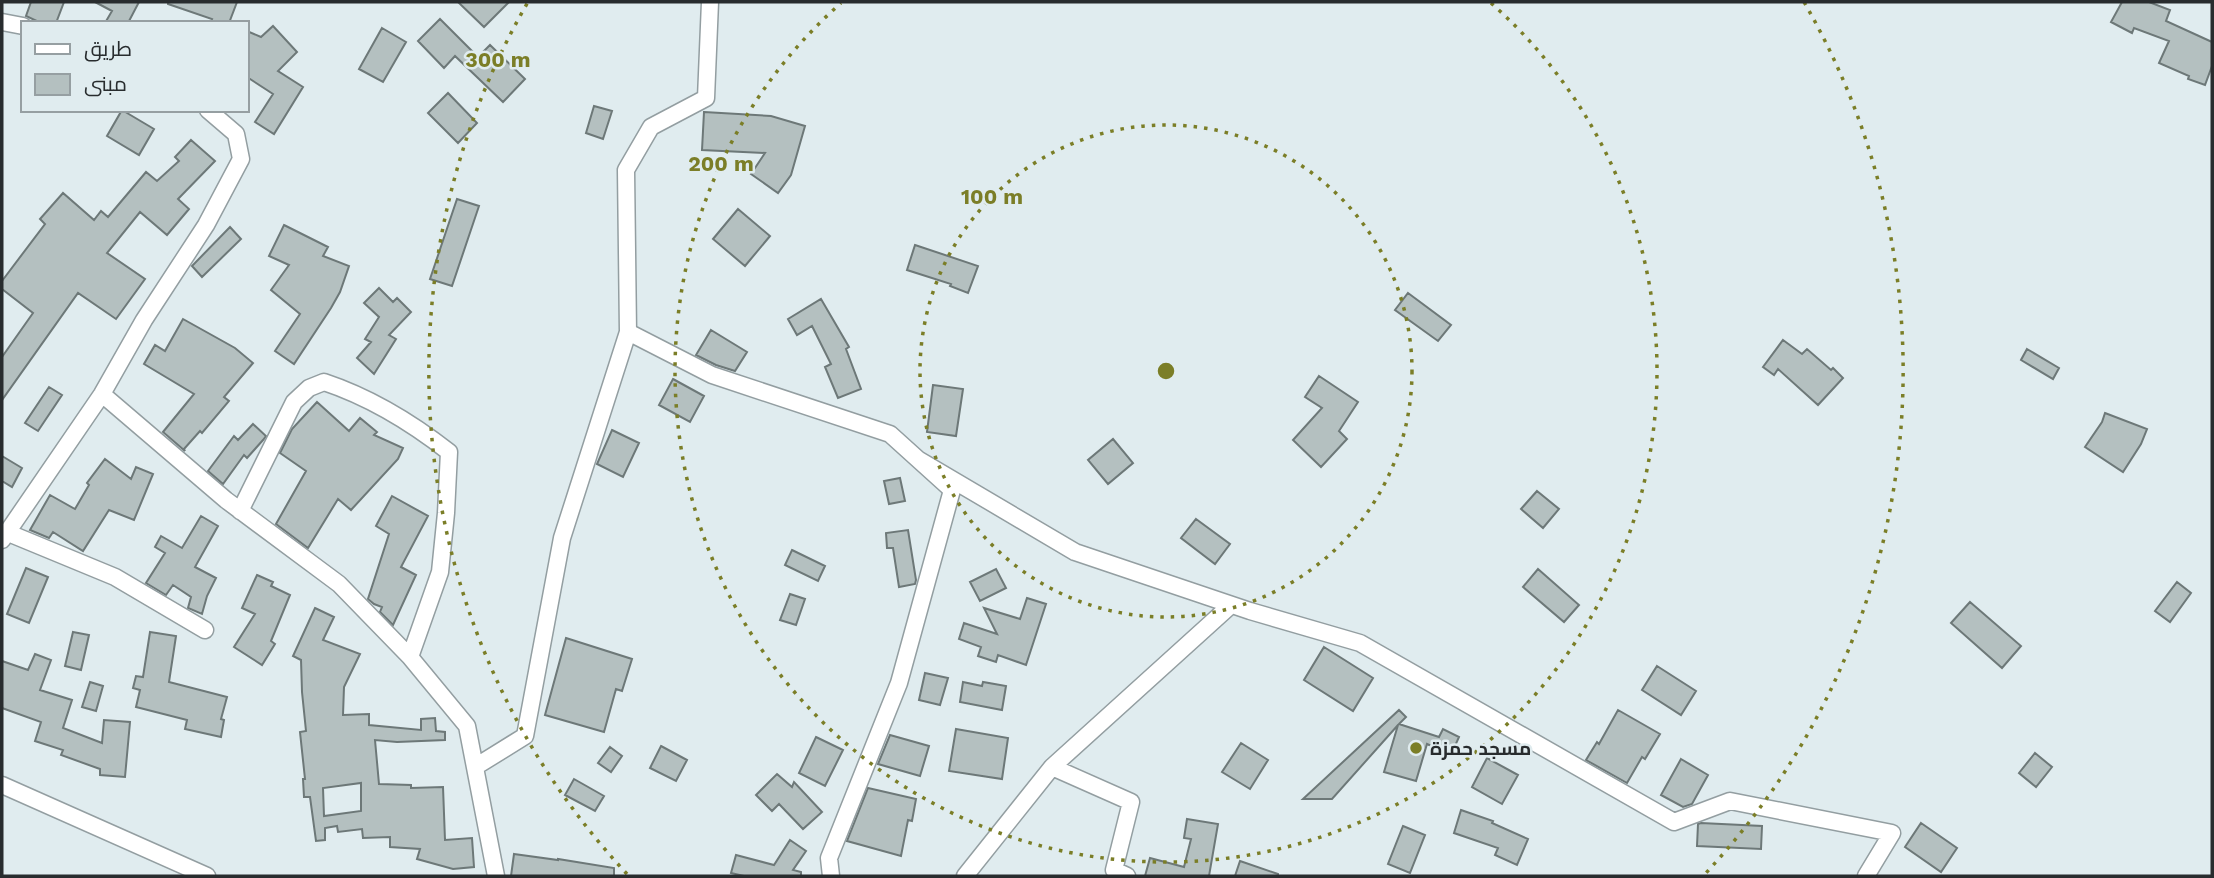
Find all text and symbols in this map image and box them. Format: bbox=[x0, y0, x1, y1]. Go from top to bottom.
legend bbox=[21, 21, 248, 112]
text: طريق bbox=[84, 36, 132, 62]
text: 300 m bbox=[465, 47, 531, 72]
text: مبنى bbox=[84, 71, 127, 97]
text: 200 m bbox=[688, 151, 754, 176]
text: 100 m bbox=[961, 184, 1023, 209]
centre of rings bbox=[1154, 359, 1178, 383]
place label: مسجد حمزة bbox=[1430, 737, 1531, 760]
marker: مسجد حمزة bbox=[1408, 740, 1424, 756]

